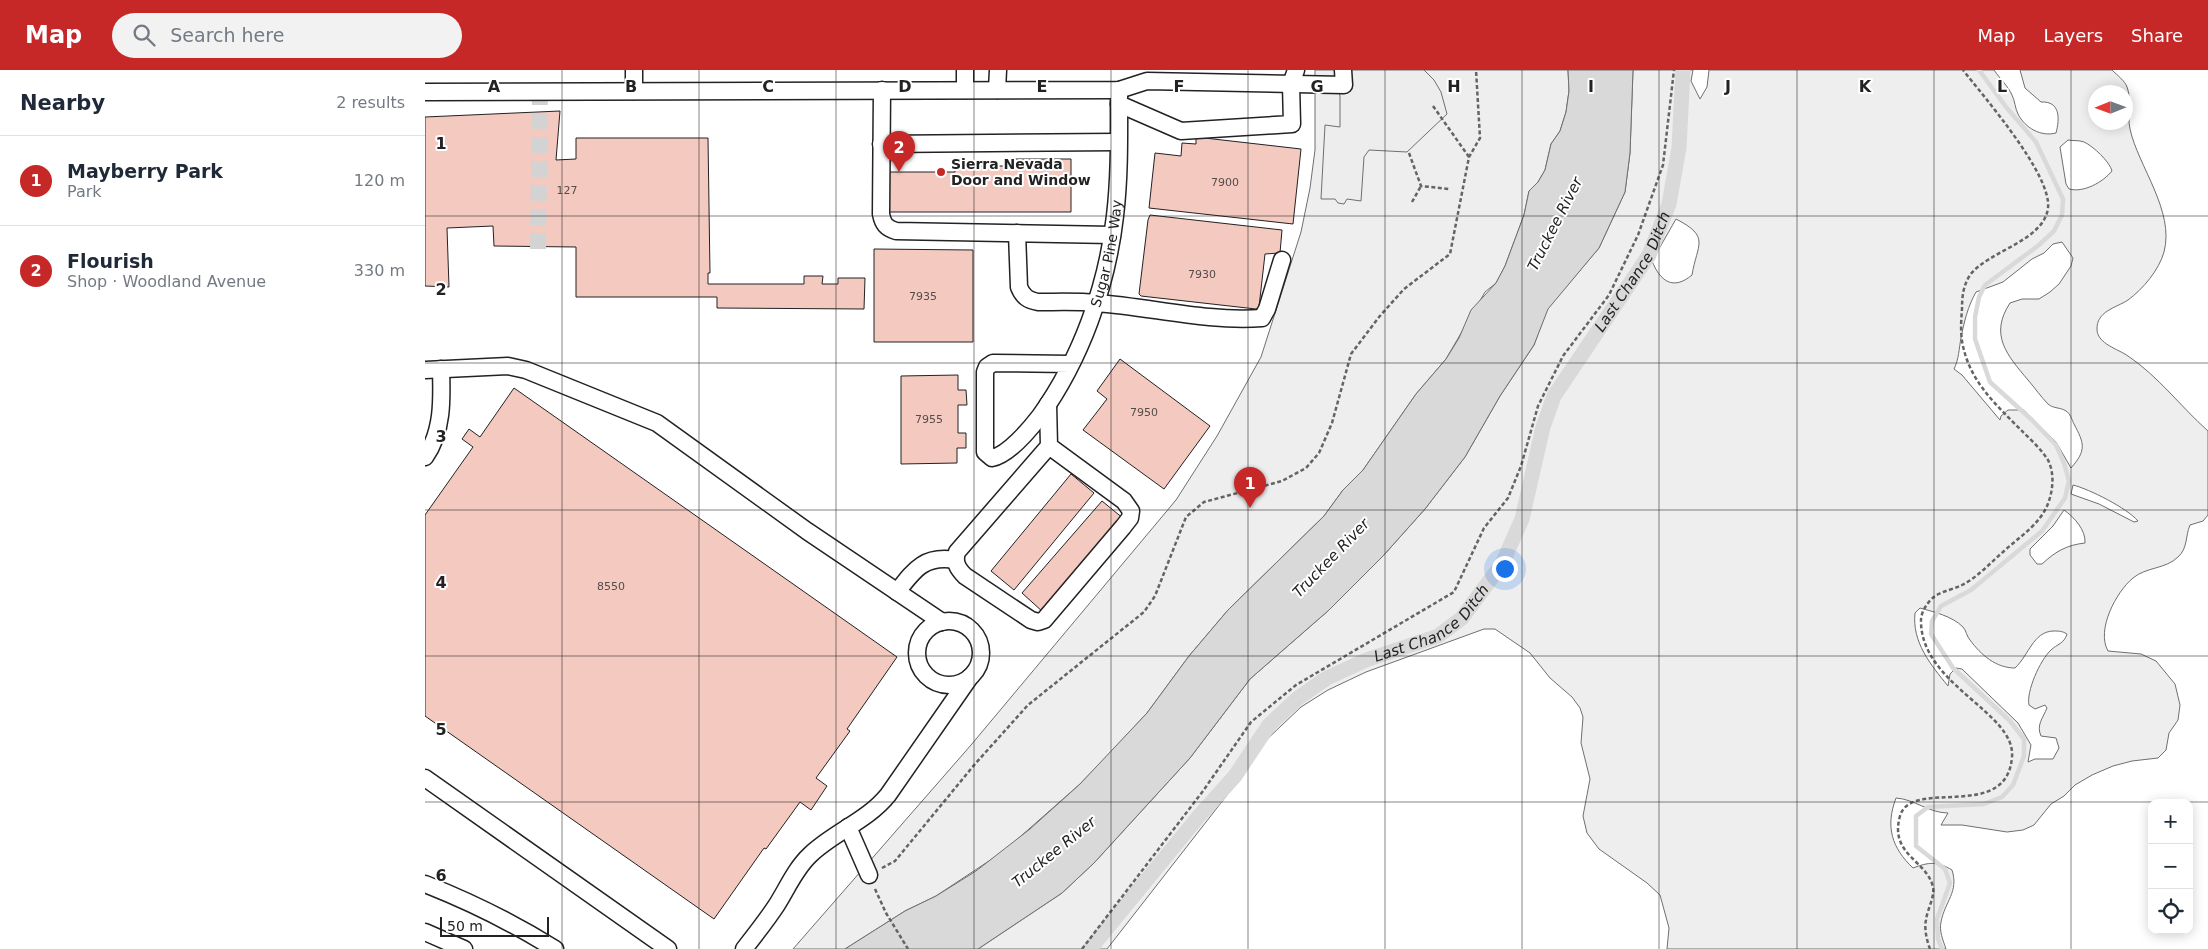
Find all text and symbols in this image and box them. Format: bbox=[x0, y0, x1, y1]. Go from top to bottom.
search box bbox=[112, 13, 462, 58]
text: Map bbox=[25, 21, 82, 49]
icon: search bbox=[130, 21, 158, 49]
text: Search here bbox=[170, 24, 284, 46]
text: Map bbox=[1977, 25, 2015, 46]
text: Layers bbox=[2043, 25, 2103, 46]
text: Share bbox=[2131, 25, 2183, 46]
text: A bbox=[488, 77, 501, 96]
text: B bbox=[625, 77, 637, 96]
text: C bbox=[762, 77, 774, 96]
text: D bbox=[898, 77, 912, 96]
text: E bbox=[1037, 77, 1047, 96]
text: F bbox=[1174, 77, 1184, 96]
text: G bbox=[1310, 77, 1324, 96]
text: H bbox=[1447, 77, 1461, 96]
text: I bbox=[1588, 77, 1594, 96]
text: J bbox=[1724, 77, 1731, 96]
text: K bbox=[1859, 77, 1872, 96]
text: L bbox=[1997, 77, 2007, 96]
north arrow bbox=[2088, 85, 2133, 130]
text: Nearby bbox=[20, 91, 105, 115]
text: 2 results bbox=[336, 93, 405, 112]
pin: 2 bbox=[883, 131, 915, 172]
text: 1 bbox=[435, 134, 447, 153]
place label: Sierra Nevada Door and Window bbox=[951, 156, 1091, 188]
text: Mayberry Park bbox=[67, 160, 223, 182]
marker: Sierra Nevada Door and Window bbox=[935, 166, 947, 178]
text: 1 bbox=[30, 171, 42, 190]
text: 120 m bbox=[354, 171, 405, 190]
water label: Truckee River bbox=[1524, 173, 1587, 274]
house number: 7900 bbox=[1211, 176, 1239, 189]
text: Park bbox=[67, 182, 102, 201]
house number: 127 bbox=[557, 184, 578, 197]
street label: Sugar Pine Way bbox=[1087, 199, 1125, 309]
water label: Last Chance Ditch bbox=[1591, 209, 1674, 335]
text: Flourish bbox=[67, 250, 154, 272]
text: 2 bbox=[30, 261, 42, 280]
text: 330 m bbox=[354, 261, 405, 280]
house number: 7930 bbox=[1188, 268, 1216, 281]
text: Shop · Woodland Avenue bbox=[67, 272, 266, 291]
text: 2 bbox=[435, 280, 447, 299]
house number: 7935 bbox=[909, 290, 937, 303]
house number: 7950 bbox=[1130, 406, 1158, 419]
house number: 7955 bbox=[915, 413, 943, 426]
text: 3 bbox=[435, 427, 447, 446]
pin: 1 bbox=[1234, 467, 1266, 508]
water label: Truckee River bbox=[1289, 514, 1374, 601]
your location bbox=[1492, 556, 1518, 582]
text: 4 bbox=[435, 573, 447, 592]
house number: 8550 bbox=[597, 580, 625, 593]
water label: Last Chance Ditch bbox=[1372, 581, 1493, 666]
text: 5 bbox=[435, 720, 447, 739]
map controls bbox=[2148, 799, 2193, 934]
button: + bbox=[2148, 799, 2193, 844]
water label: Truckee River bbox=[1008, 812, 1100, 891]
button: − bbox=[2148, 844, 2193, 889]
text: 6 bbox=[435, 866, 447, 885]
button: locate bbox=[2148, 889, 2193, 934]
scale bar bbox=[440, 914, 549, 937]
text: 50 m bbox=[447, 918, 483, 934]

